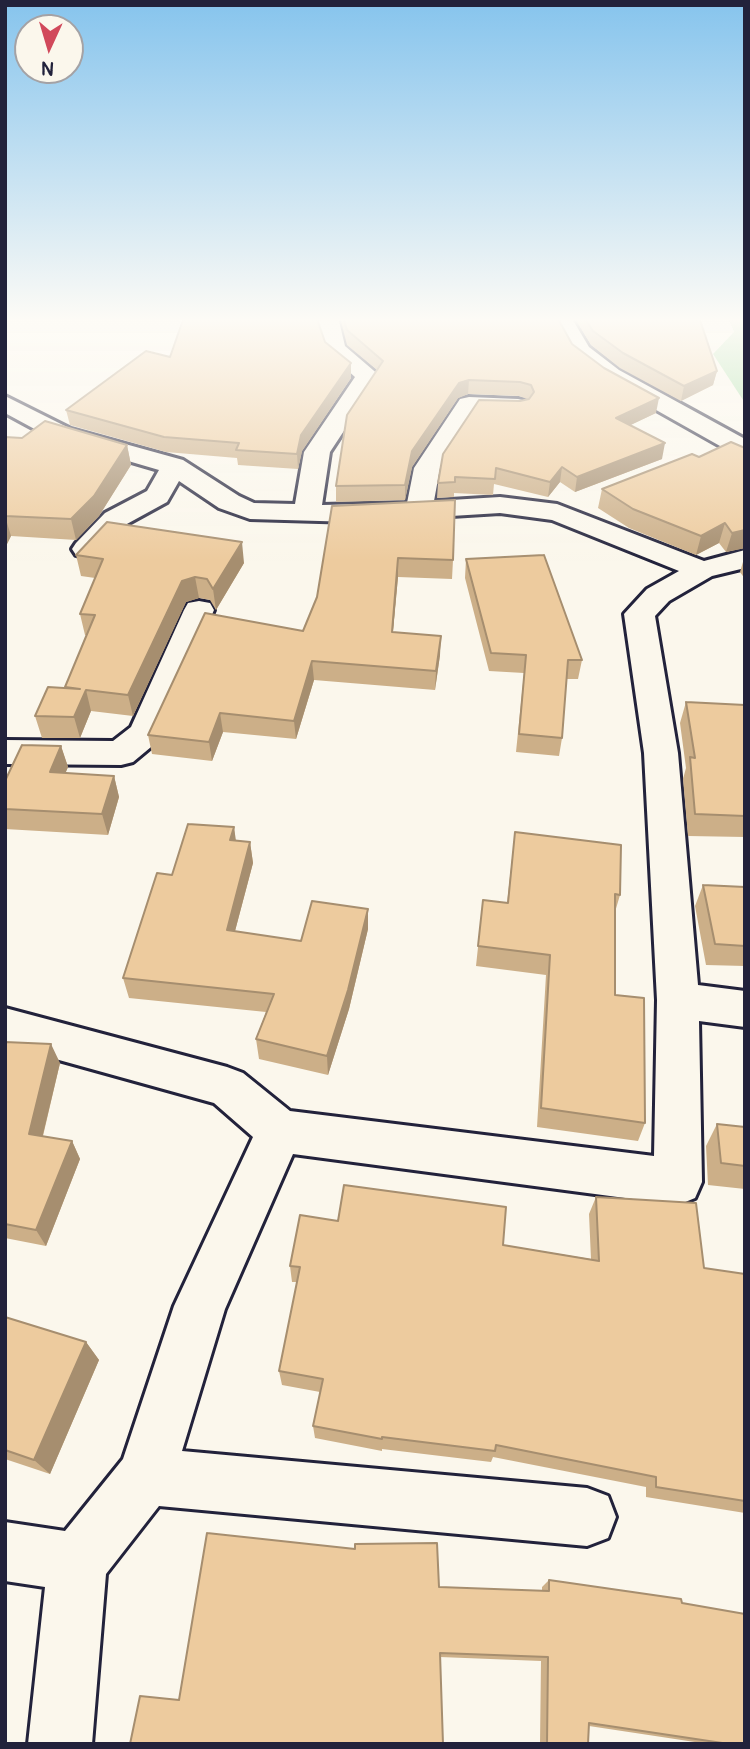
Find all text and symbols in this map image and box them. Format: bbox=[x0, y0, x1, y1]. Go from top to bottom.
north arrow bbox=[14, 14, 84, 84]
text: N bbox=[40, 56, 55, 80]

